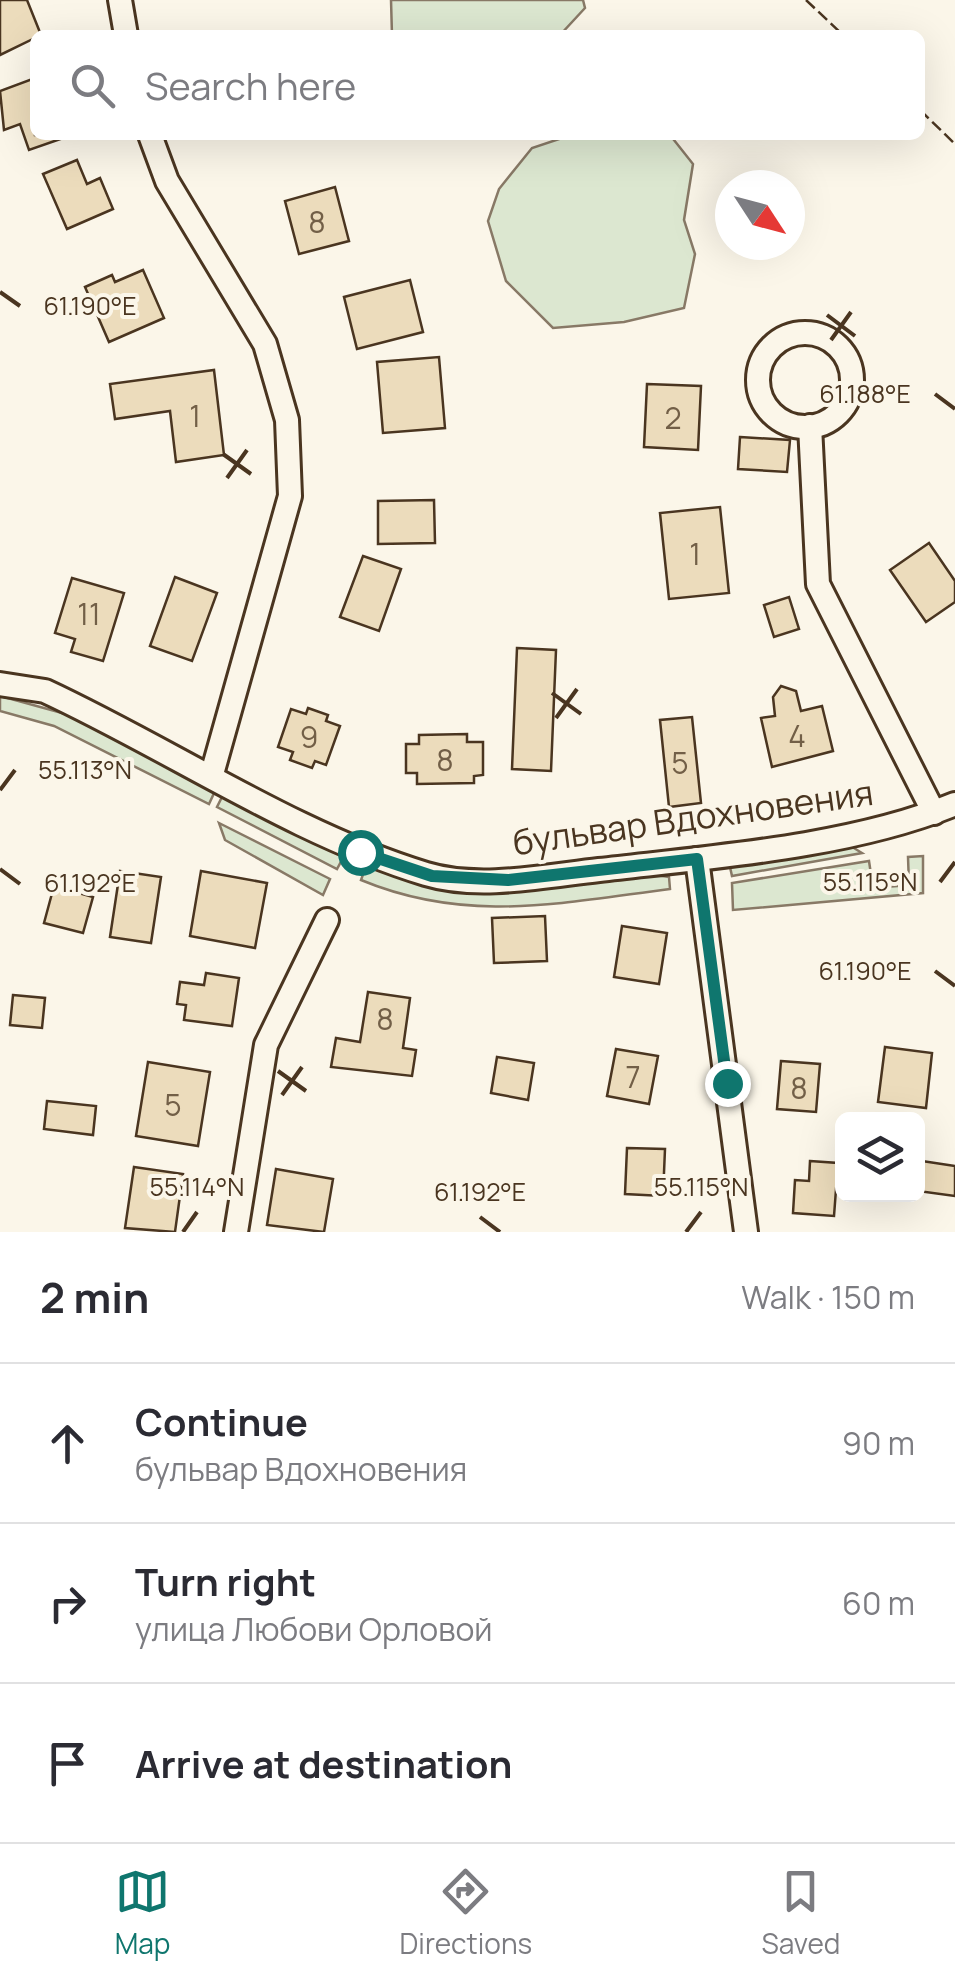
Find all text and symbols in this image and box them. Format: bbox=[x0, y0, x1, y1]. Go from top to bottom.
search box bbox=[30, 30, 925, 140]
icon: search bbox=[65, 58, 120, 113]
text: Search here bbox=[145, 59, 356, 111]
north arrow bbox=[715, 170, 805, 260]
house number: 8 bbox=[308, 201, 326, 242]
text: 61.190°E bbox=[43, 288, 137, 323]
text: 61.188°E bbox=[819, 376, 911, 411]
house number: 1 bbox=[189, 395, 201, 436]
house number: 2 bbox=[664, 397, 682, 438]
house number: 1 bbox=[689, 533, 701, 574]
house number: 11 bbox=[77, 593, 101, 634]
house number: 4 bbox=[788, 715, 806, 756]
house number: 9 bbox=[300, 716, 318, 757]
house number: 8 bbox=[436, 739, 454, 780]
house number: 5 bbox=[671, 742, 689, 783]
text: 55.113°N bbox=[38, 752, 132, 787]
street label: бульвар Вдохновения bbox=[510, 768, 876, 866]
route start bbox=[338, 830, 384, 876]
text: 55.115°N bbox=[823, 864, 917, 899]
text: 61.192°E bbox=[44, 865, 136, 900]
text: 61.190°E bbox=[818, 953, 912, 988]
house number: 8 bbox=[376, 998, 394, 1039]
house number: 7 bbox=[625, 1056, 641, 1097]
route end bbox=[705, 1061, 751, 1107]
house number: 8 bbox=[790, 1067, 808, 1108]
house number: 5 bbox=[164, 1084, 182, 1125]
map controls bbox=[835, 1112, 925, 1202]
button: layers bbox=[835, 1112, 925, 1202]
text: 55.114°N bbox=[150, 1169, 244, 1204]
text: 55.115°N bbox=[654, 1169, 748, 1204]
text: 61.192°E bbox=[434, 1174, 526, 1209]
text: 2 min bbox=[40, 1268, 149, 1326]
text: Walk · 150 m bbox=[741, 1275, 915, 1319]
text: Continue bbox=[135, 1395, 308, 1447]
icon: ahead bbox=[40, 1416, 95, 1471]
text: 90 m bbox=[842, 1421, 915, 1465]
text: бульвар Вдохновения bbox=[135, 1447, 467, 1491]
text: Turn right bbox=[135, 1555, 316, 1607]
icon: right bbox=[40, 1576, 95, 1631]
text: 60 m bbox=[842, 1581, 915, 1625]
text: улица Любови Орловой bbox=[135, 1607, 493, 1651]
icon: arrive bbox=[40, 1736, 95, 1791]
text: Arrive at destination bbox=[135, 1737, 512, 1789]
tab: Map bbox=[115, 1864, 170, 1962]
tab: Directions bbox=[400, 1864, 532, 1962]
tab: Saved bbox=[761, 1864, 840, 1962]

